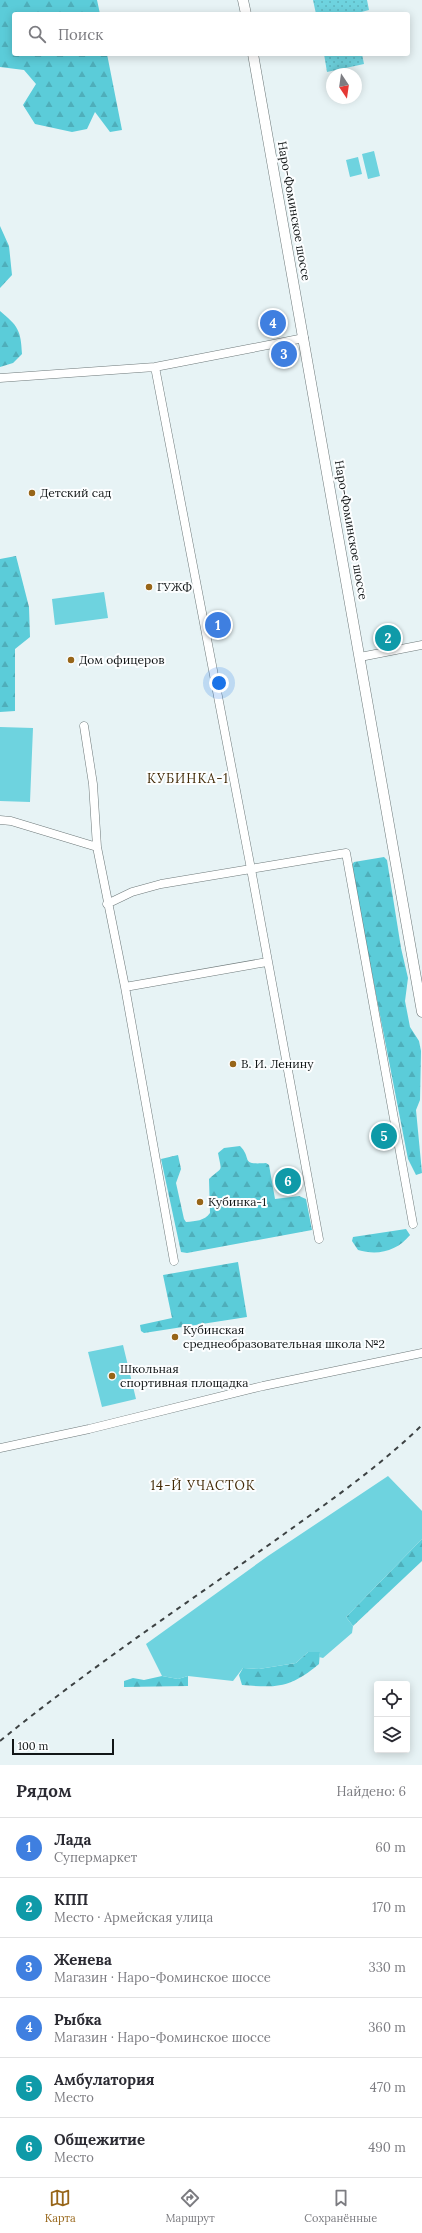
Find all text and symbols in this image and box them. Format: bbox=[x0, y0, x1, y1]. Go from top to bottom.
search box bbox=[12, 12, 410, 56]
icon: search bbox=[26, 23, 48, 45]
text: Поиск bbox=[58, 25, 103, 44]
north arrow bbox=[326, 68, 362, 104]
street label: Наро-Фоминское шоссе bbox=[275, 140, 314, 282]
pin: 4 bbox=[260, 308, 286, 338]
pin: 3 bbox=[271, 339, 297, 369]
street label: Наро-Фоминское шоссе bbox=[332, 459, 371, 601]
place label: Детский сад bbox=[40, 485, 111, 500]
marker: Детский сад bbox=[27, 488, 37, 498]
place label: ГУЖФ bbox=[157, 579, 192, 594]
marker: ГУЖФ bbox=[144, 582, 154, 592]
pin: 1 bbox=[205, 610, 231, 640]
pin: 2 bbox=[375, 623, 401, 653]
place label: Дом офицеров bbox=[79, 652, 165, 667]
marker: Дом офицеров bbox=[66, 655, 76, 665]
your location bbox=[209, 673, 229, 693]
district label: КУБИНКА-1 bbox=[147, 770, 229, 787]
place label: В. И. Ленину bbox=[241, 1056, 314, 1071]
marker: В. И. Ленину bbox=[228, 1059, 238, 1069]
pin: 5 bbox=[371, 1121, 397, 1151]
pin: 6 bbox=[275, 1166, 301, 1196]
place label: Кубинка-1 bbox=[208, 1194, 266, 1209]
marker: Кубинка-1 bbox=[195, 1197, 205, 1207]
place label: Кубинская среднеобразовательная школа №2 bbox=[183, 1322, 385, 1351]
marker: Кубинская среднеобразовательная школа №2 bbox=[170, 1332, 180, 1342]
place label: Школьная спортивная площадка bbox=[120, 1361, 249, 1390]
marker: Школьная спортивная площадка bbox=[107, 1371, 117, 1381]
district label: 14-Й УЧАСТОК bbox=[150, 1477, 256, 1494]
map controls bbox=[374, 1681, 410, 1753]
button: locate bbox=[374, 1681, 410, 1717]
button: layers bbox=[374, 1717, 410, 1753]
scale bar bbox=[12, 1737, 114, 1756]
text: 100 m bbox=[18, 1739, 48, 1753]
text: Рядом bbox=[16, 1780, 72, 1802]
text: Найдено: 6 bbox=[337, 1783, 406, 1800]
text: Лада bbox=[54, 1830, 91, 1849]
text: 1 bbox=[26, 1839, 32, 1856]
text: 60 m bbox=[375, 1839, 406, 1856]
text: Супермаркет bbox=[54, 1849, 137, 1866]
text: КПП bbox=[54, 1890, 88, 1909]
text: 2 bbox=[26, 1899, 32, 1916]
text: 170 m bbox=[372, 1899, 406, 1916]
text: Место · Армейская улица bbox=[54, 1909, 213, 1926]
text: Женева bbox=[54, 1950, 112, 1969]
text: 3 bbox=[25, 1959, 33, 1976]
text: 330 m bbox=[368, 1959, 406, 1976]
text: Магазин · Наро-Фоминское шоссе bbox=[54, 1969, 271, 1986]
text: Рыбка bbox=[54, 2010, 102, 2029]
text: 4 bbox=[25, 2019, 33, 2036]
text: 360 m bbox=[368, 2019, 406, 2036]
text: Магазин · Наро-Фоминское шоссе bbox=[54, 2029, 271, 2046]
text: Амбулатория bbox=[54, 2070, 155, 2089]
text: 5 bbox=[25, 2079, 33, 2096]
text: 470 m bbox=[370, 2079, 406, 2096]
text: Место bbox=[54, 2089, 94, 2106]
text: Общежитие bbox=[54, 2130, 145, 2149]
text: 6 bbox=[25, 2139, 33, 2156]
text: 490 m bbox=[368, 2139, 406, 2156]
text: Место bbox=[54, 2149, 94, 2166]
tab: Карта bbox=[45, 2187, 76, 2225]
tab: Маршрут bbox=[165, 2187, 215, 2225]
tab: Сохранённые bbox=[304, 2187, 377, 2225]

